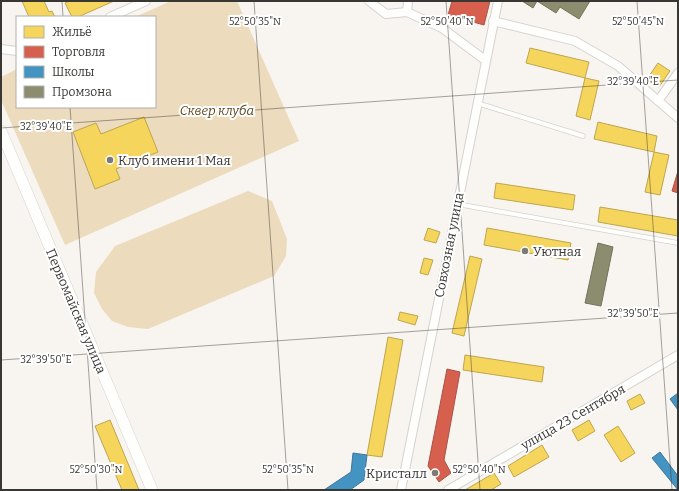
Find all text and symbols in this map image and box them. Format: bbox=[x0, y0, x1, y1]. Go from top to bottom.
legend bbox=[16, 16, 156, 108]
text: 52°50'35"N bbox=[229, 16, 281, 28]
text: 52°50'40"N bbox=[420, 16, 474, 28]
text: 52°50'45"N bbox=[612, 16, 664, 28]
text: Жильё bbox=[52, 25, 92, 39]
text: Торговля bbox=[52, 45, 106, 59]
text: Школы bbox=[52, 65, 95, 79]
text: 32°39'40"E bbox=[607, 76, 659, 88]
text: Промзона bbox=[52, 85, 112, 99]
park label: Сквер клуба bbox=[180, 103, 254, 118]
text: 32°39'40"E bbox=[20, 121, 72, 133]
place label: Клуб имени 1 Мая bbox=[118, 153, 231, 168]
marker: Клуб имени 1 Мая bbox=[105, 155, 115, 165]
street label: Совхозная улица bbox=[431, 191, 467, 299]
place label: Уютная bbox=[533, 244, 581, 259]
street label: Первомайская улица bbox=[43, 246, 109, 376]
marker: Уютная bbox=[520, 246, 530, 256]
text: 32°39'50"E bbox=[607, 308, 659, 320]
text: 32°39'50"E bbox=[20, 354, 72, 366]
street label: улица 23 Сентября bbox=[518, 381, 628, 453]
text: 52°50'30"N bbox=[69, 464, 123, 476]
text: 52°50'35"N bbox=[262, 464, 314, 476]
text: 52°50'40"N bbox=[452, 464, 506, 476]
place label: Кристалл bbox=[366, 466, 427, 481]
marker: Кристалл bbox=[430, 468, 440, 478]

